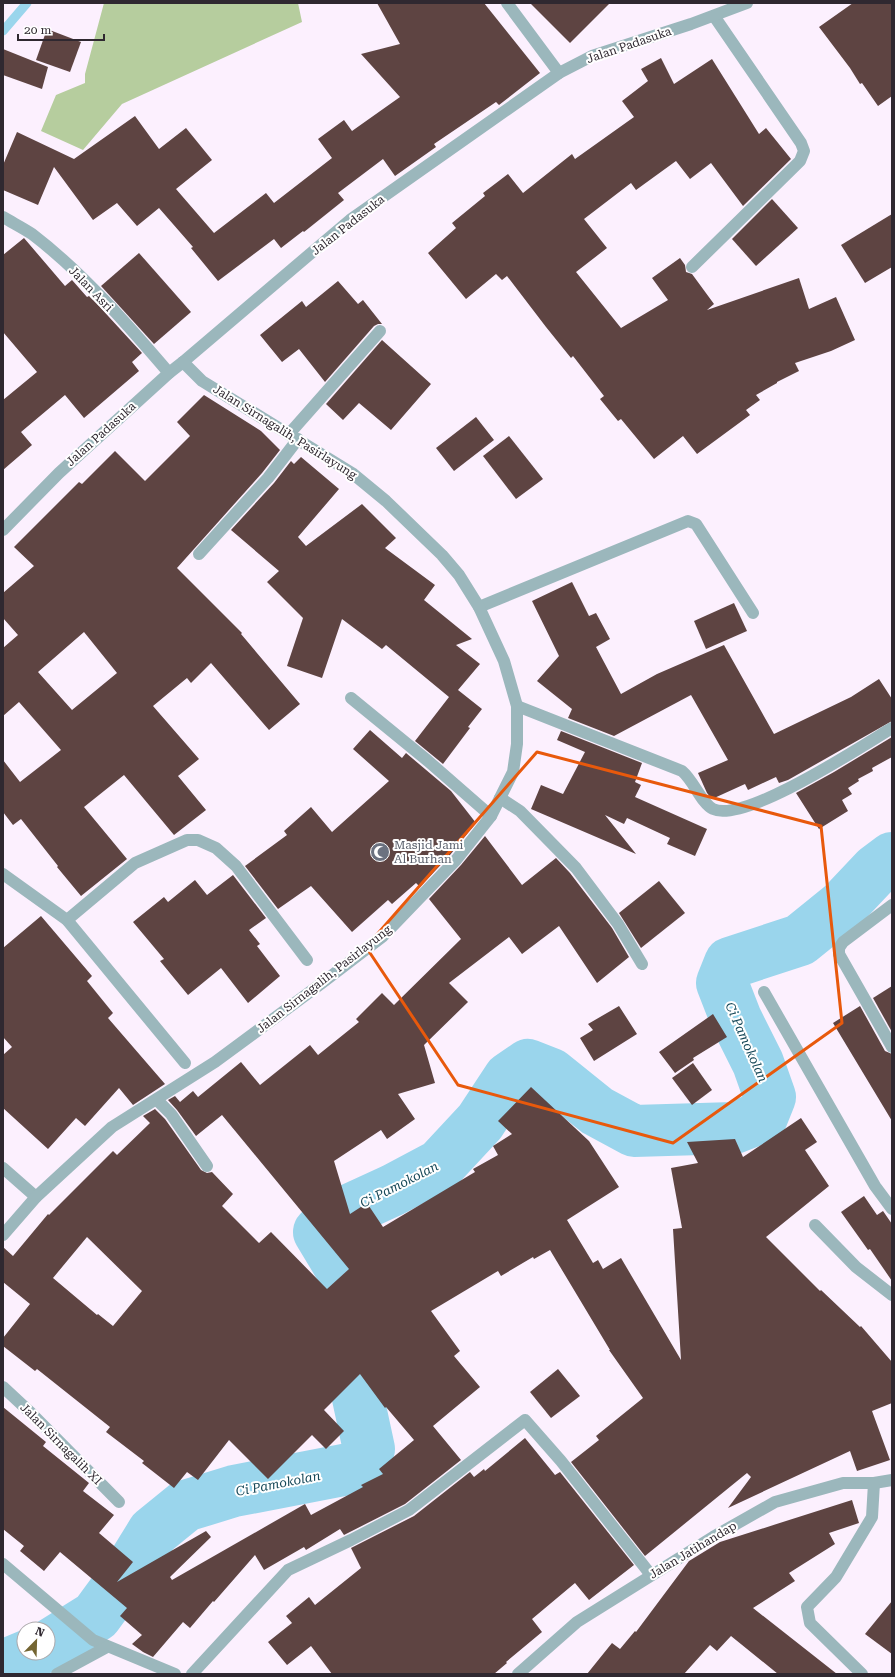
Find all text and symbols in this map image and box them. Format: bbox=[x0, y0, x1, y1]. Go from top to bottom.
scale bar bbox=[18, 16, 104, 42]
text: 20 m bbox=[24, 23, 51, 37]
street label: Jalan Padasuka bbox=[585, 24, 674, 66]
street label: Jalan Padasuka bbox=[309, 192, 388, 258]
street label: Jalan Asri bbox=[66, 264, 116, 314]
street label: Jalan Sirnagalih, Pasirlayung bbox=[211, 382, 360, 482]
street label: Jalan Padasuka bbox=[63, 399, 139, 469]
place label: Masjid Jami Al Burhan bbox=[394, 838, 464, 866]
mosque icon: Masjid Jami Al Burhan bbox=[369, 841, 391, 863]
street label: Jalan Sirnagalih, Pasirlayung bbox=[254, 922, 394, 1036]
water label: Ci Pamokolan bbox=[722, 1000, 771, 1084]
water label: Ci Pamokolan bbox=[358, 1158, 441, 1211]
street label: Jalan Sirnagalih XI bbox=[17, 1400, 105, 1488]
water label: Ci Pamokolan bbox=[235, 1468, 322, 1499]
street label: Jalan Jatihandap bbox=[647, 1518, 739, 1582]
north arrow bbox=[16, 1621, 56, 1661]
text: N bbox=[33, 1625, 47, 1640]

